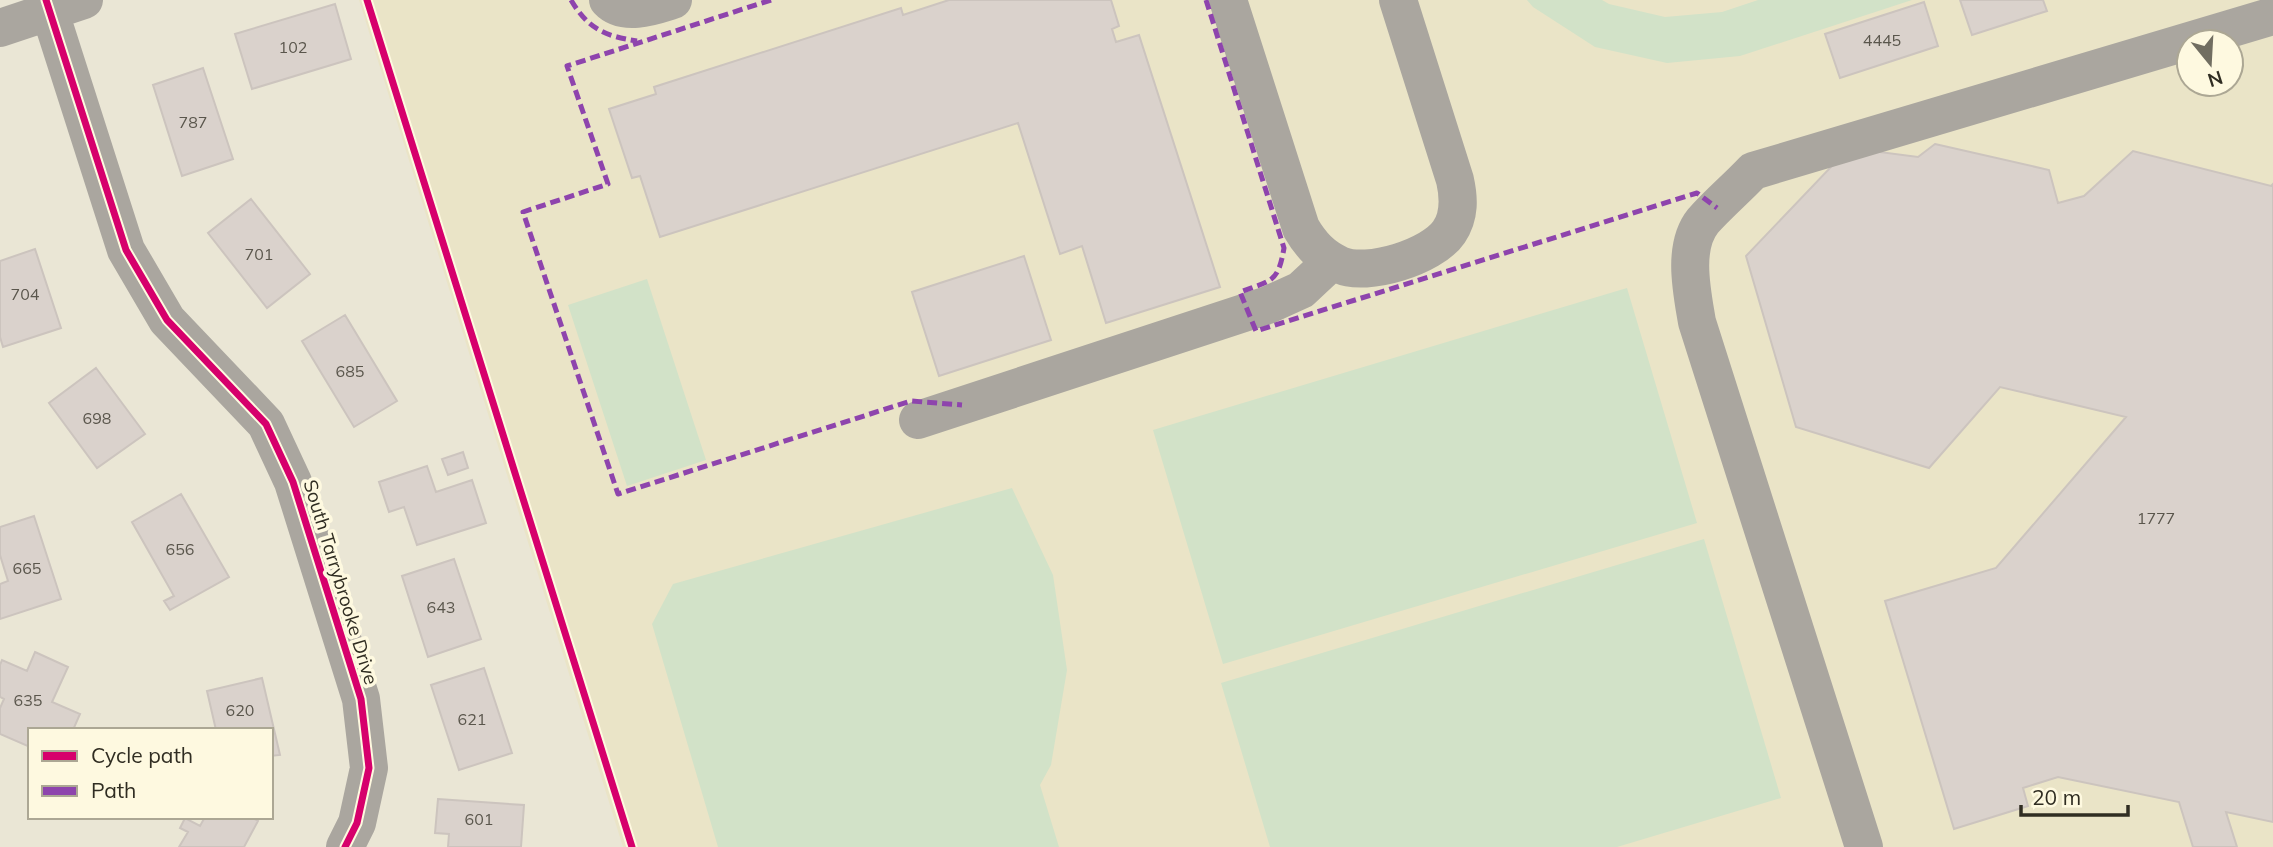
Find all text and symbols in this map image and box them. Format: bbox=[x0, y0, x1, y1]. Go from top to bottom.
north arrow bbox=[2175, 28, 2245, 98]
house number: 4445 bbox=[1863, 30, 1901, 50]
house number: 102 bbox=[279, 37, 307, 57]
text: N bbox=[2205, 66, 2226, 93]
house number: 787 bbox=[179, 112, 207, 132]
house number: 701 bbox=[245, 244, 273, 264]
house number: 704 bbox=[11, 284, 40, 304]
house number: 685 bbox=[336, 361, 364, 381]
house number: 698 bbox=[83, 408, 111, 428]
street label: South Tarrybrooke Drive bbox=[298, 477, 384, 687]
house number: 1777 bbox=[2137, 508, 2175, 528]
house number: 656 bbox=[166, 539, 194, 559]
house number: 665 bbox=[13, 558, 41, 578]
house number: 643 bbox=[427, 597, 455, 617]
house number: 635 bbox=[14, 690, 42, 710]
house number: 620 bbox=[226, 700, 254, 720]
house number: 621 bbox=[458, 709, 486, 729]
legend bbox=[28, 728, 273, 819]
text: Cycle path bbox=[91, 742, 193, 768]
scale bar bbox=[2021, 774, 2128, 818]
text: Path bbox=[91, 777, 136, 803]
text: 20 m bbox=[2032, 784, 2081, 810]
house number: 601 bbox=[465, 809, 493, 829]

